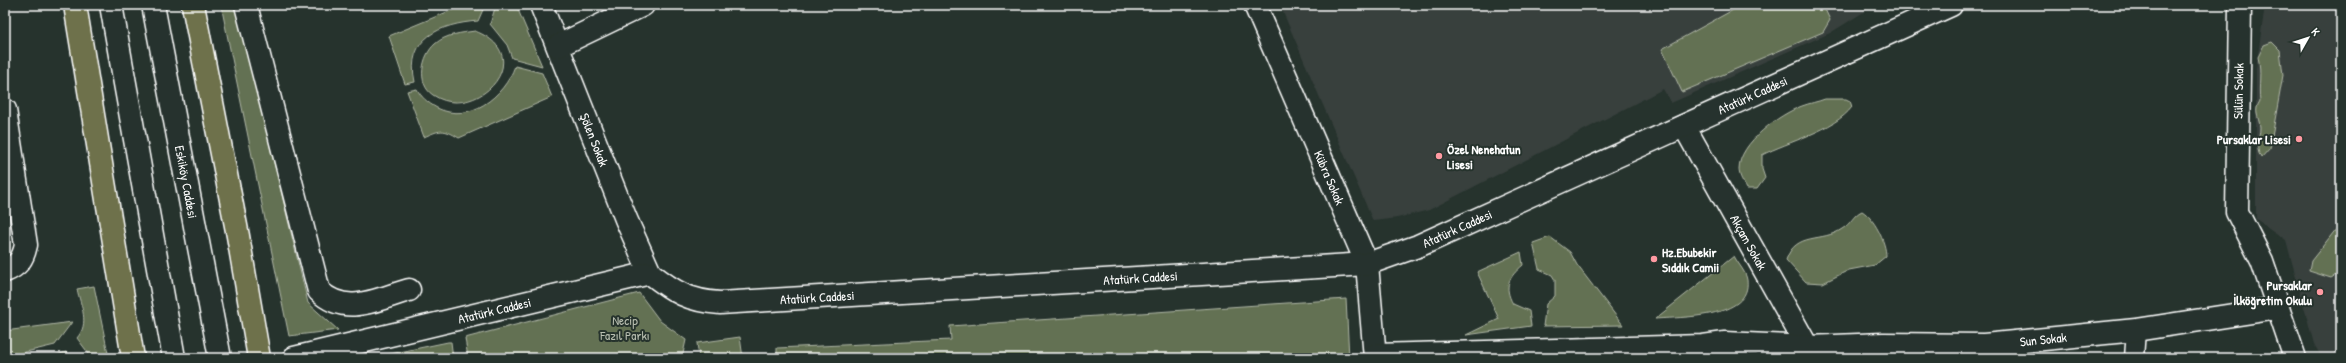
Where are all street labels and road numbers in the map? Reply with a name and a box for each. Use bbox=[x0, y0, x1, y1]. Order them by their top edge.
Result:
street label: Sülün Sokak bbox=[2229, 62, 2247, 119]
street label: Atatürk Caddesi bbox=[1715, 71, 1790, 118]
street label: Şölen Sokak bbox=[576, 110, 613, 170]
street label: Eskiköy Caddesi bbox=[171, 144, 202, 220]
street label: Kübra Sokak bbox=[1310, 148, 1350, 208]
street label: Atatürk Caddesi bbox=[1420, 205, 1495, 252]
street label: Akçam Sokak bbox=[1726, 211, 1772, 274]
street label: Atatürk Caddesi bbox=[1103, 266, 1178, 289]
street label: Atatürk Caddesi bbox=[779, 286, 855, 308]
street label: Atatürk Caddesi bbox=[456, 293, 533, 328]
street label: Sun Sokak bbox=[2019, 328, 2068, 350]

